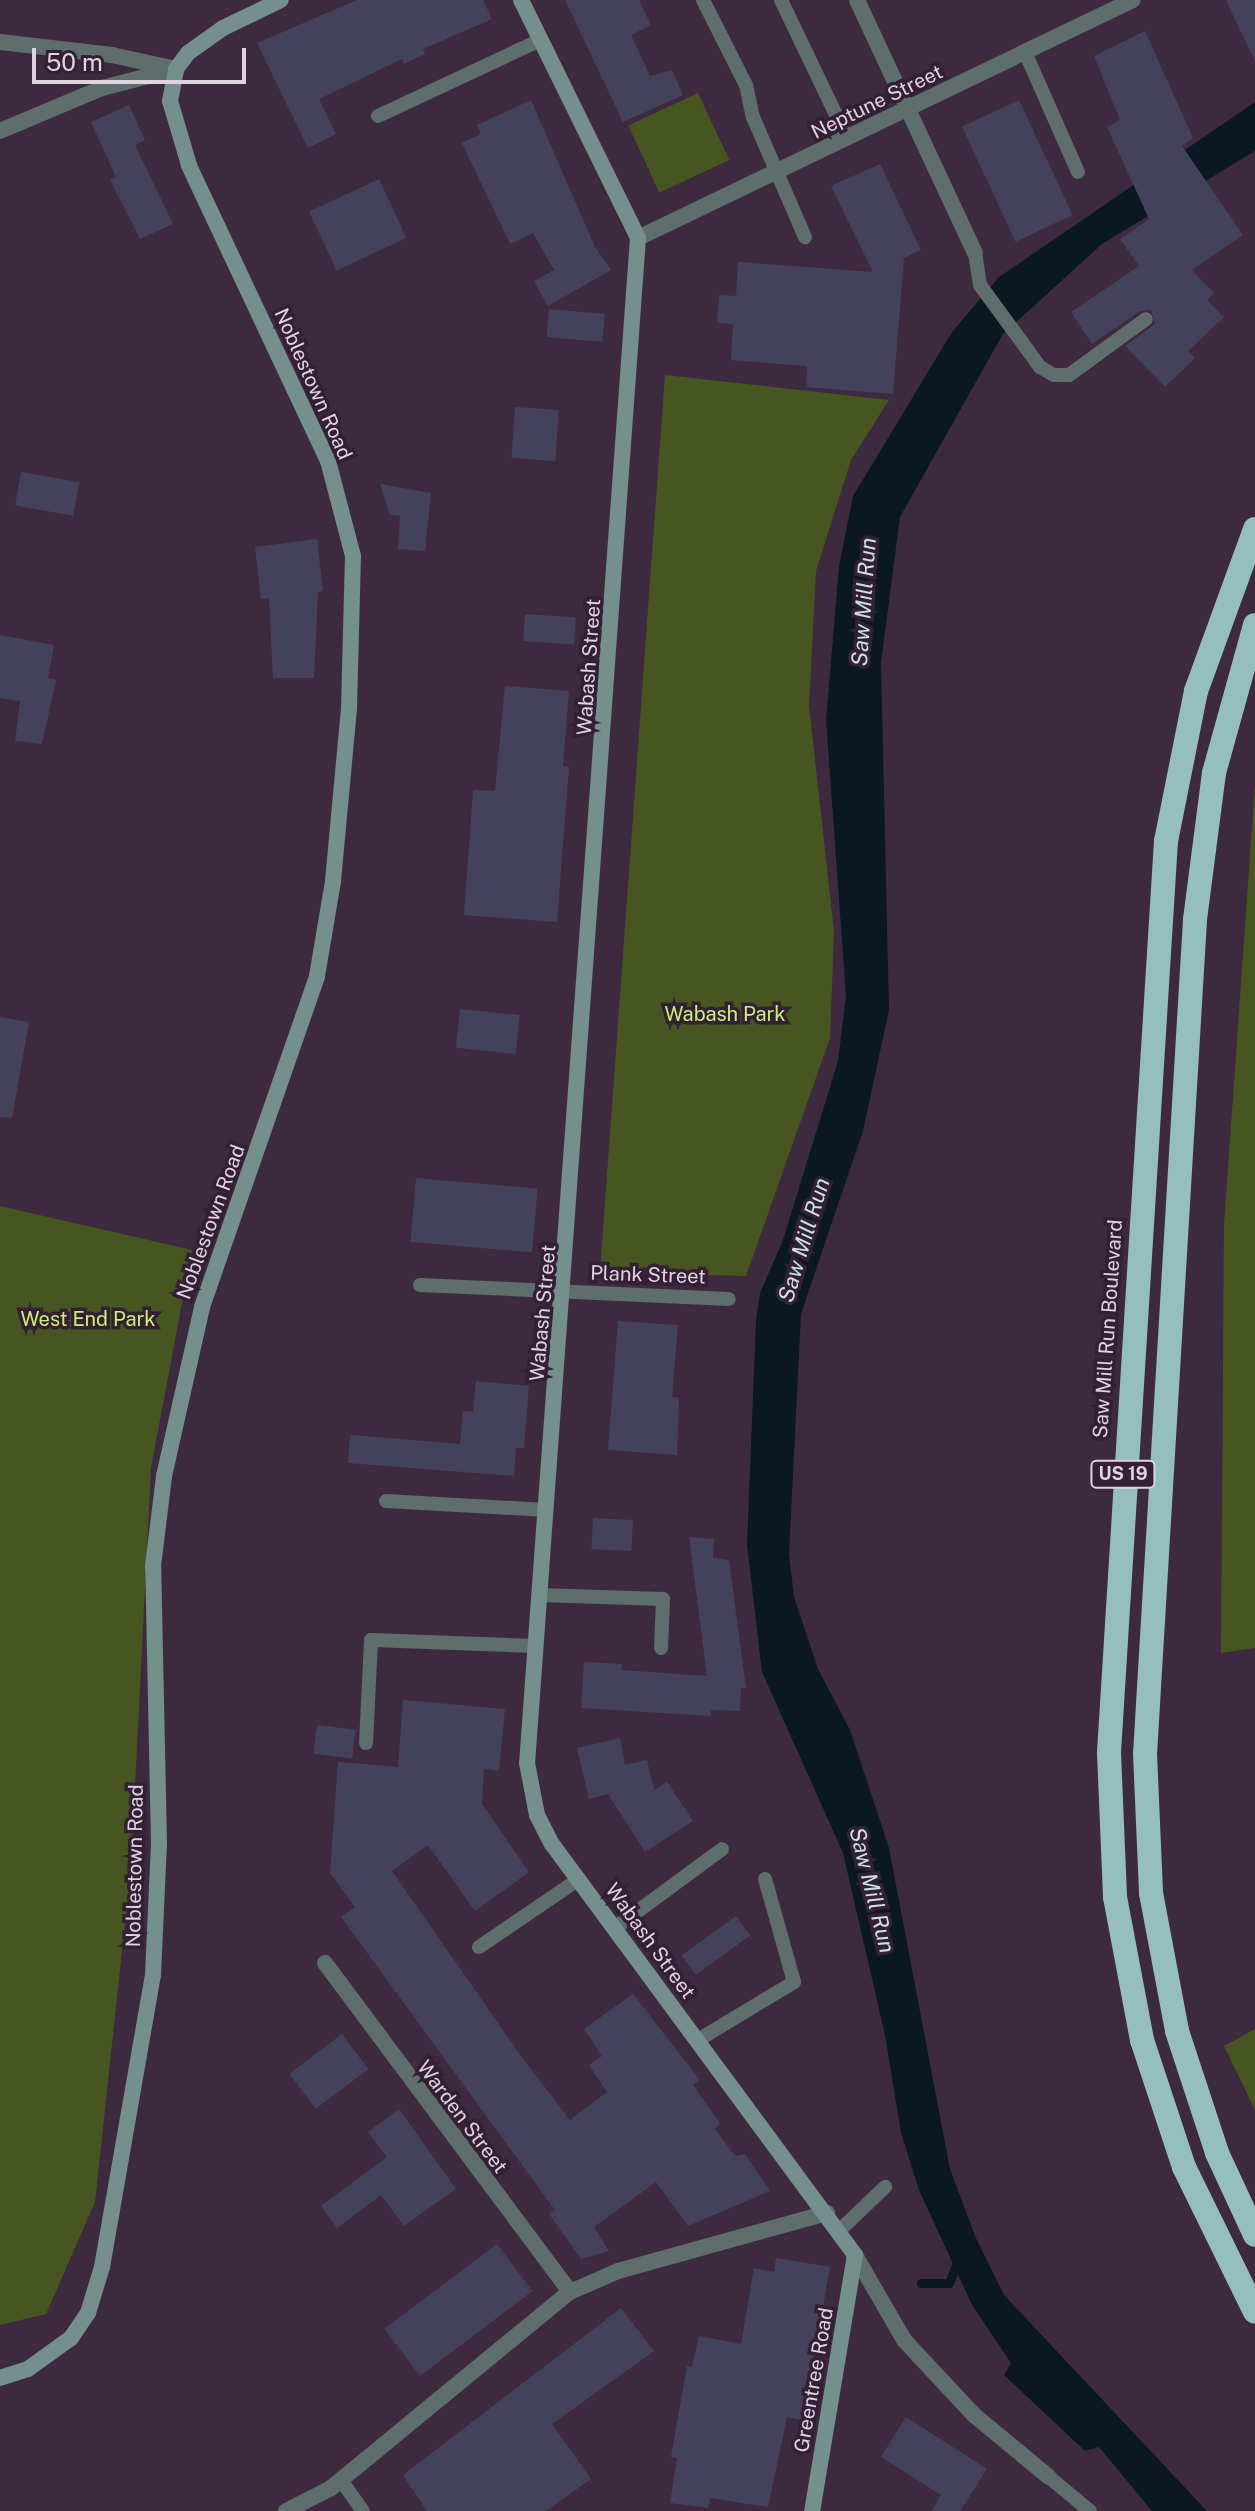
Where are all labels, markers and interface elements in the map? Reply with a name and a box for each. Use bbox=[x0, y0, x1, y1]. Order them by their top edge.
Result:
scale bar bbox=[36, 32, 250, 82]
text: 50 m bbox=[46, 48, 103, 76]
street label: Neptune Street bbox=[807, 60, 947, 144]
street label: Noblestown Road bbox=[269, 305, 357, 463]
water label: Saw Mill Run bbox=[846, 537, 882, 667]
street label: Wabash Street bbox=[572, 598, 606, 736]
park label: Wabash Park bbox=[664, 1002, 786, 1026]
street label: Noblestown Road bbox=[172, 1141, 250, 1303]
water label: Saw Mill Run bbox=[773, 1175, 835, 1305]
street label: Saw Mill Run Boulevard bbox=[1088, 1219, 1128, 1439]
street label: Wabash Street bbox=[525, 1244, 561, 1382]
street label: Plank Street bbox=[590, 1261, 706, 1289]
park label: West End Park bbox=[20, 1307, 156, 1331]
road number: US 19 bbox=[1089, 1460, 1157, 1488]
street label: Noblestown Road bbox=[122, 1784, 148, 1948]
water label: Saw Mill Run bbox=[844, 1824, 900, 1956]
street label: Wabash Street bbox=[600, 1879, 700, 2003]
street label: Warden Street bbox=[412, 2056, 512, 2178]
street label: Greentree Road bbox=[789, 2306, 839, 2454]

